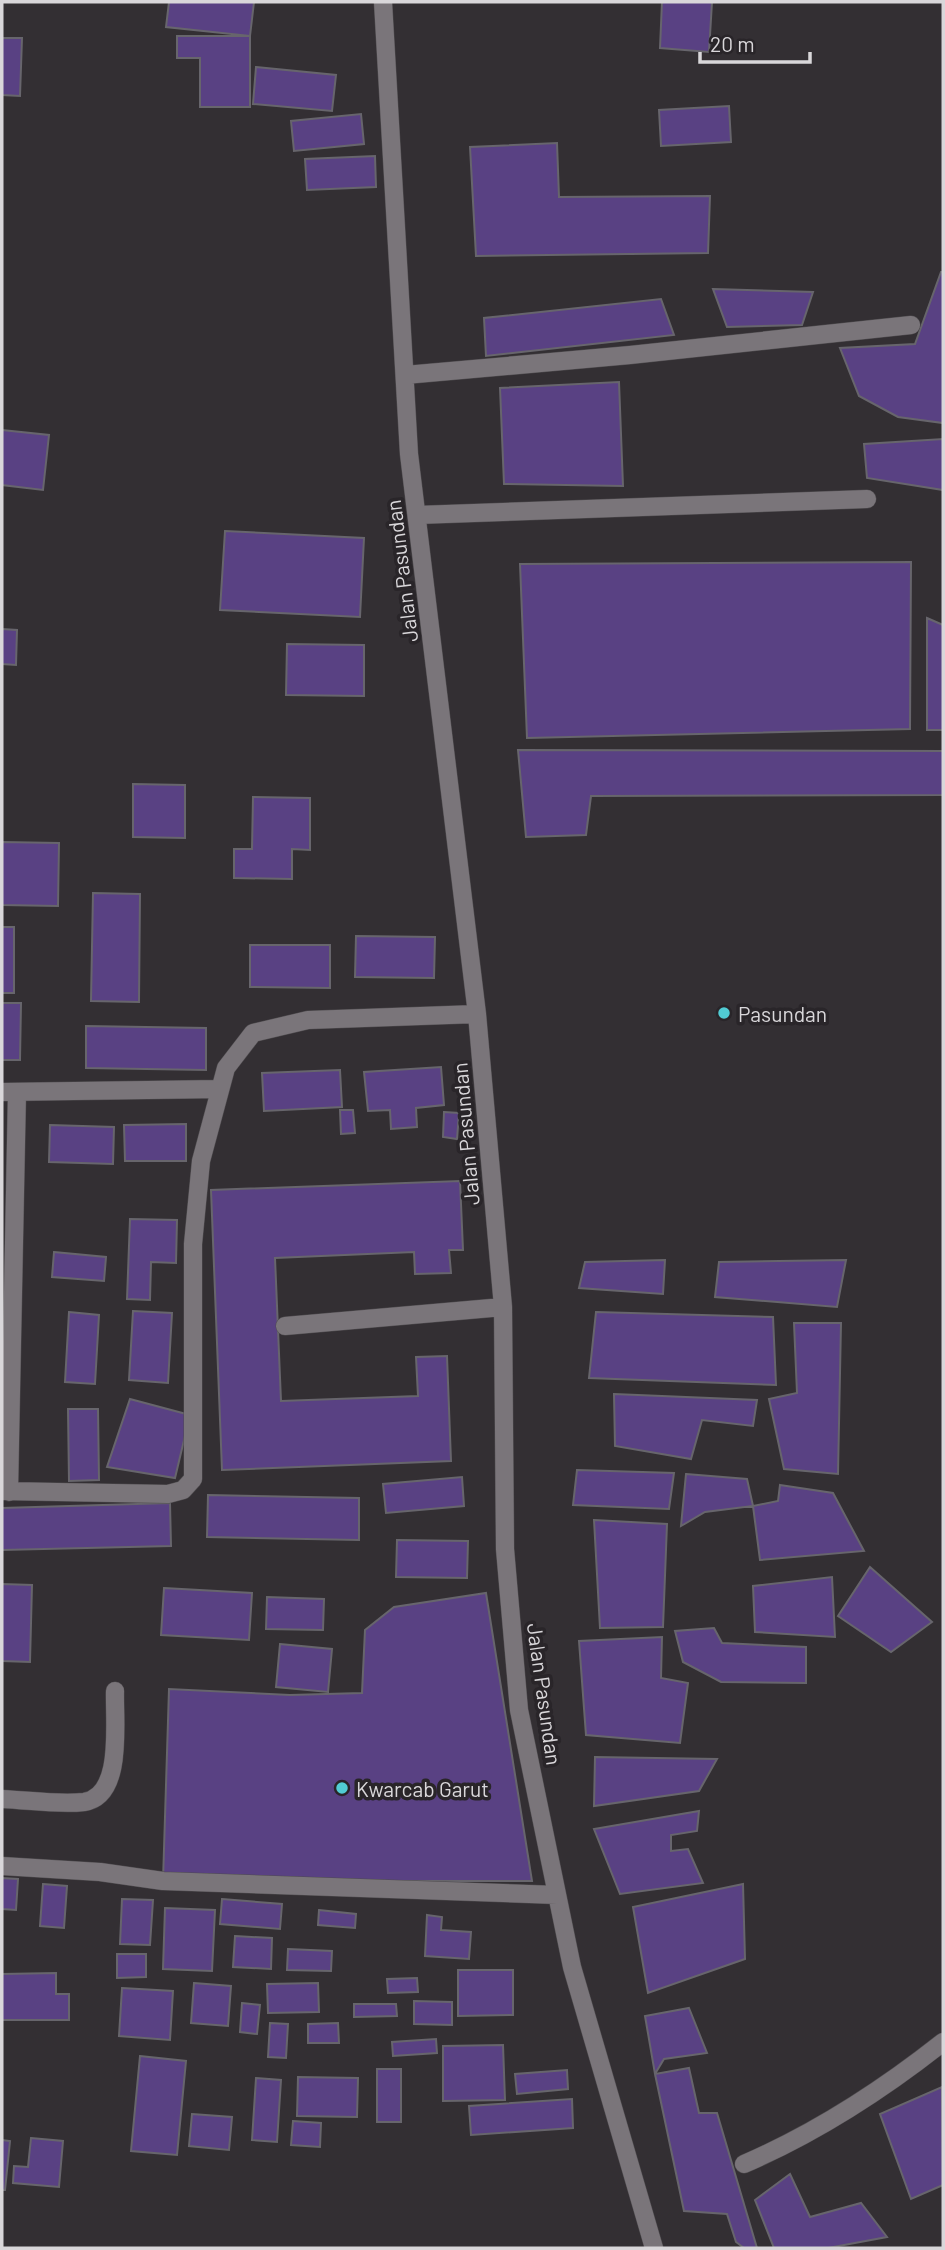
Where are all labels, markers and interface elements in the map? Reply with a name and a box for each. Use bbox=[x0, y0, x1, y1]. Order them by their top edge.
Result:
scale bar bbox=[700, 21, 810, 65]
text: 20 m bbox=[710, 31, 755, 56]
street label: Jalan Pasundan bbox=[380, 498, 422, 644]
place label: Pasundan bbox=[738, 1001, 827, 1026]
marker: Pasundan bbox=[716, 1005, 732, 1021]
street label: Jalan Pasundan bbox=[446, 1062, 484, 1206]
street label: Jalan Pasundan bbox=[523, 1621, 567, 1767]
place label: Kwarcab Garut bbox=[356, 1776, 489, 1801]
marker: Kwarcab Garut bbox=[334, 1780, 350, 1796]

